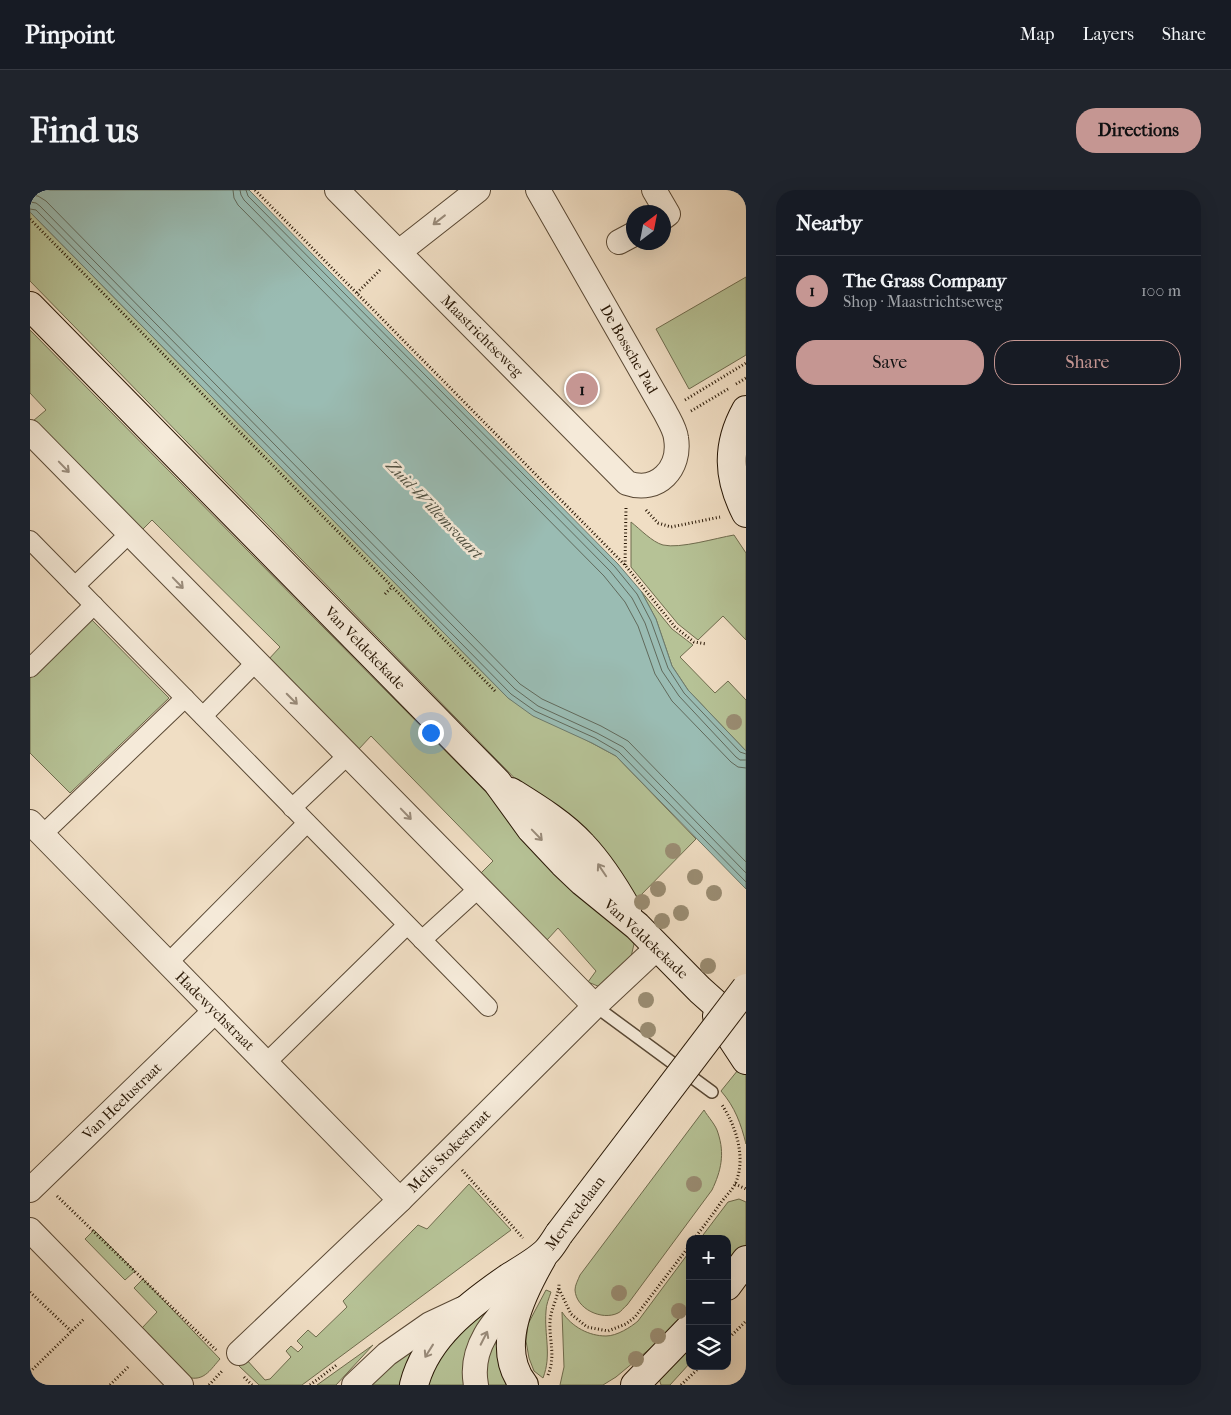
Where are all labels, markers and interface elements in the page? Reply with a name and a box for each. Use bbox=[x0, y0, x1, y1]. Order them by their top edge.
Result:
text: Pinpoint bbox=[25, 21, 115, 49]
text: Map bbox=[1020, 24, 1054, 45]
text: Layers bbox=[1082, 24, 1134, 45]
text: Share bbox=[1162, 24, 1206, 45]
button: Directions bbox=[1076, 108, 1201, 153]
text: Find us bbox=[30, 110, 139, 151]
north arrow bbox=[626, 205, 671, 250]
text: Nearby bbox=[796, 211, 862, 235]
one-way arrow bbox=[432, 215, 446, 225]
text: The Grass Company bbox=[843, 270, 1006, 292]
text: 1 bbox=[809, 281, 815, 300]
text: 100 m bbox=[1141, 281, 1181, 300]
street label: Maastrichtseweg bbox=[437, 291, 527, 381]
text: Shop · Maastrichtseweg bbox=[843, 292, 1003, 311]
street label: De Bossche Pad bbox=[596, 301, 662, 398]
button: Save bbox=[796, 340, 984, 385]
button: Share bbox=[994, 340, 1181, 385]
pin: 1 bbox=[566, 370, 598, 408]
water label: Zuid-Willemsvaart bbox=[382, 455, 487, 563]
one-way arrow bbox=[58, 461, 70, 473]
one-way arrow bbox=[172, 576, 184, 589]
street label: Van Veldekekade bbox=[320, 602, 410, 694]
one-way arrow bbox=[286, 692, 298, 705]
your location bbox=[418, 720, 444, 746]
one-way arrow bbox=[400, 808, 412, 821]
one-way arrow bbox=[531, 829, 543, 842]
one-way arrow bbox=[597, 863, 607, 877]
street label: Van Veldekekade bbox=[599, 895, 692, 983]
street label: Hadewychstraat bbox=[172, 968, 259, 1055]
street label: Van Heelustraat bbox=[78, 1058, 166, 1144]
street label: Melis Stokestraat bbox=[404, 1105, 495, 1196]
street label: Merwedelaan bbox=[541, 1172, 609, 1254]
map controls bbox=[686, 1235, 731, 1370]
button: + bbox=[686, 1235, 731, 1280]
button: − bbox=[686, 1280, 731, 1325]
button: layers bbox=[686, 1325, 731, 1370]
one-way arrow bbox=[480, 1331, 489, 1346]
one-way arrow bbox=[423, 1343, 433, 1357]

